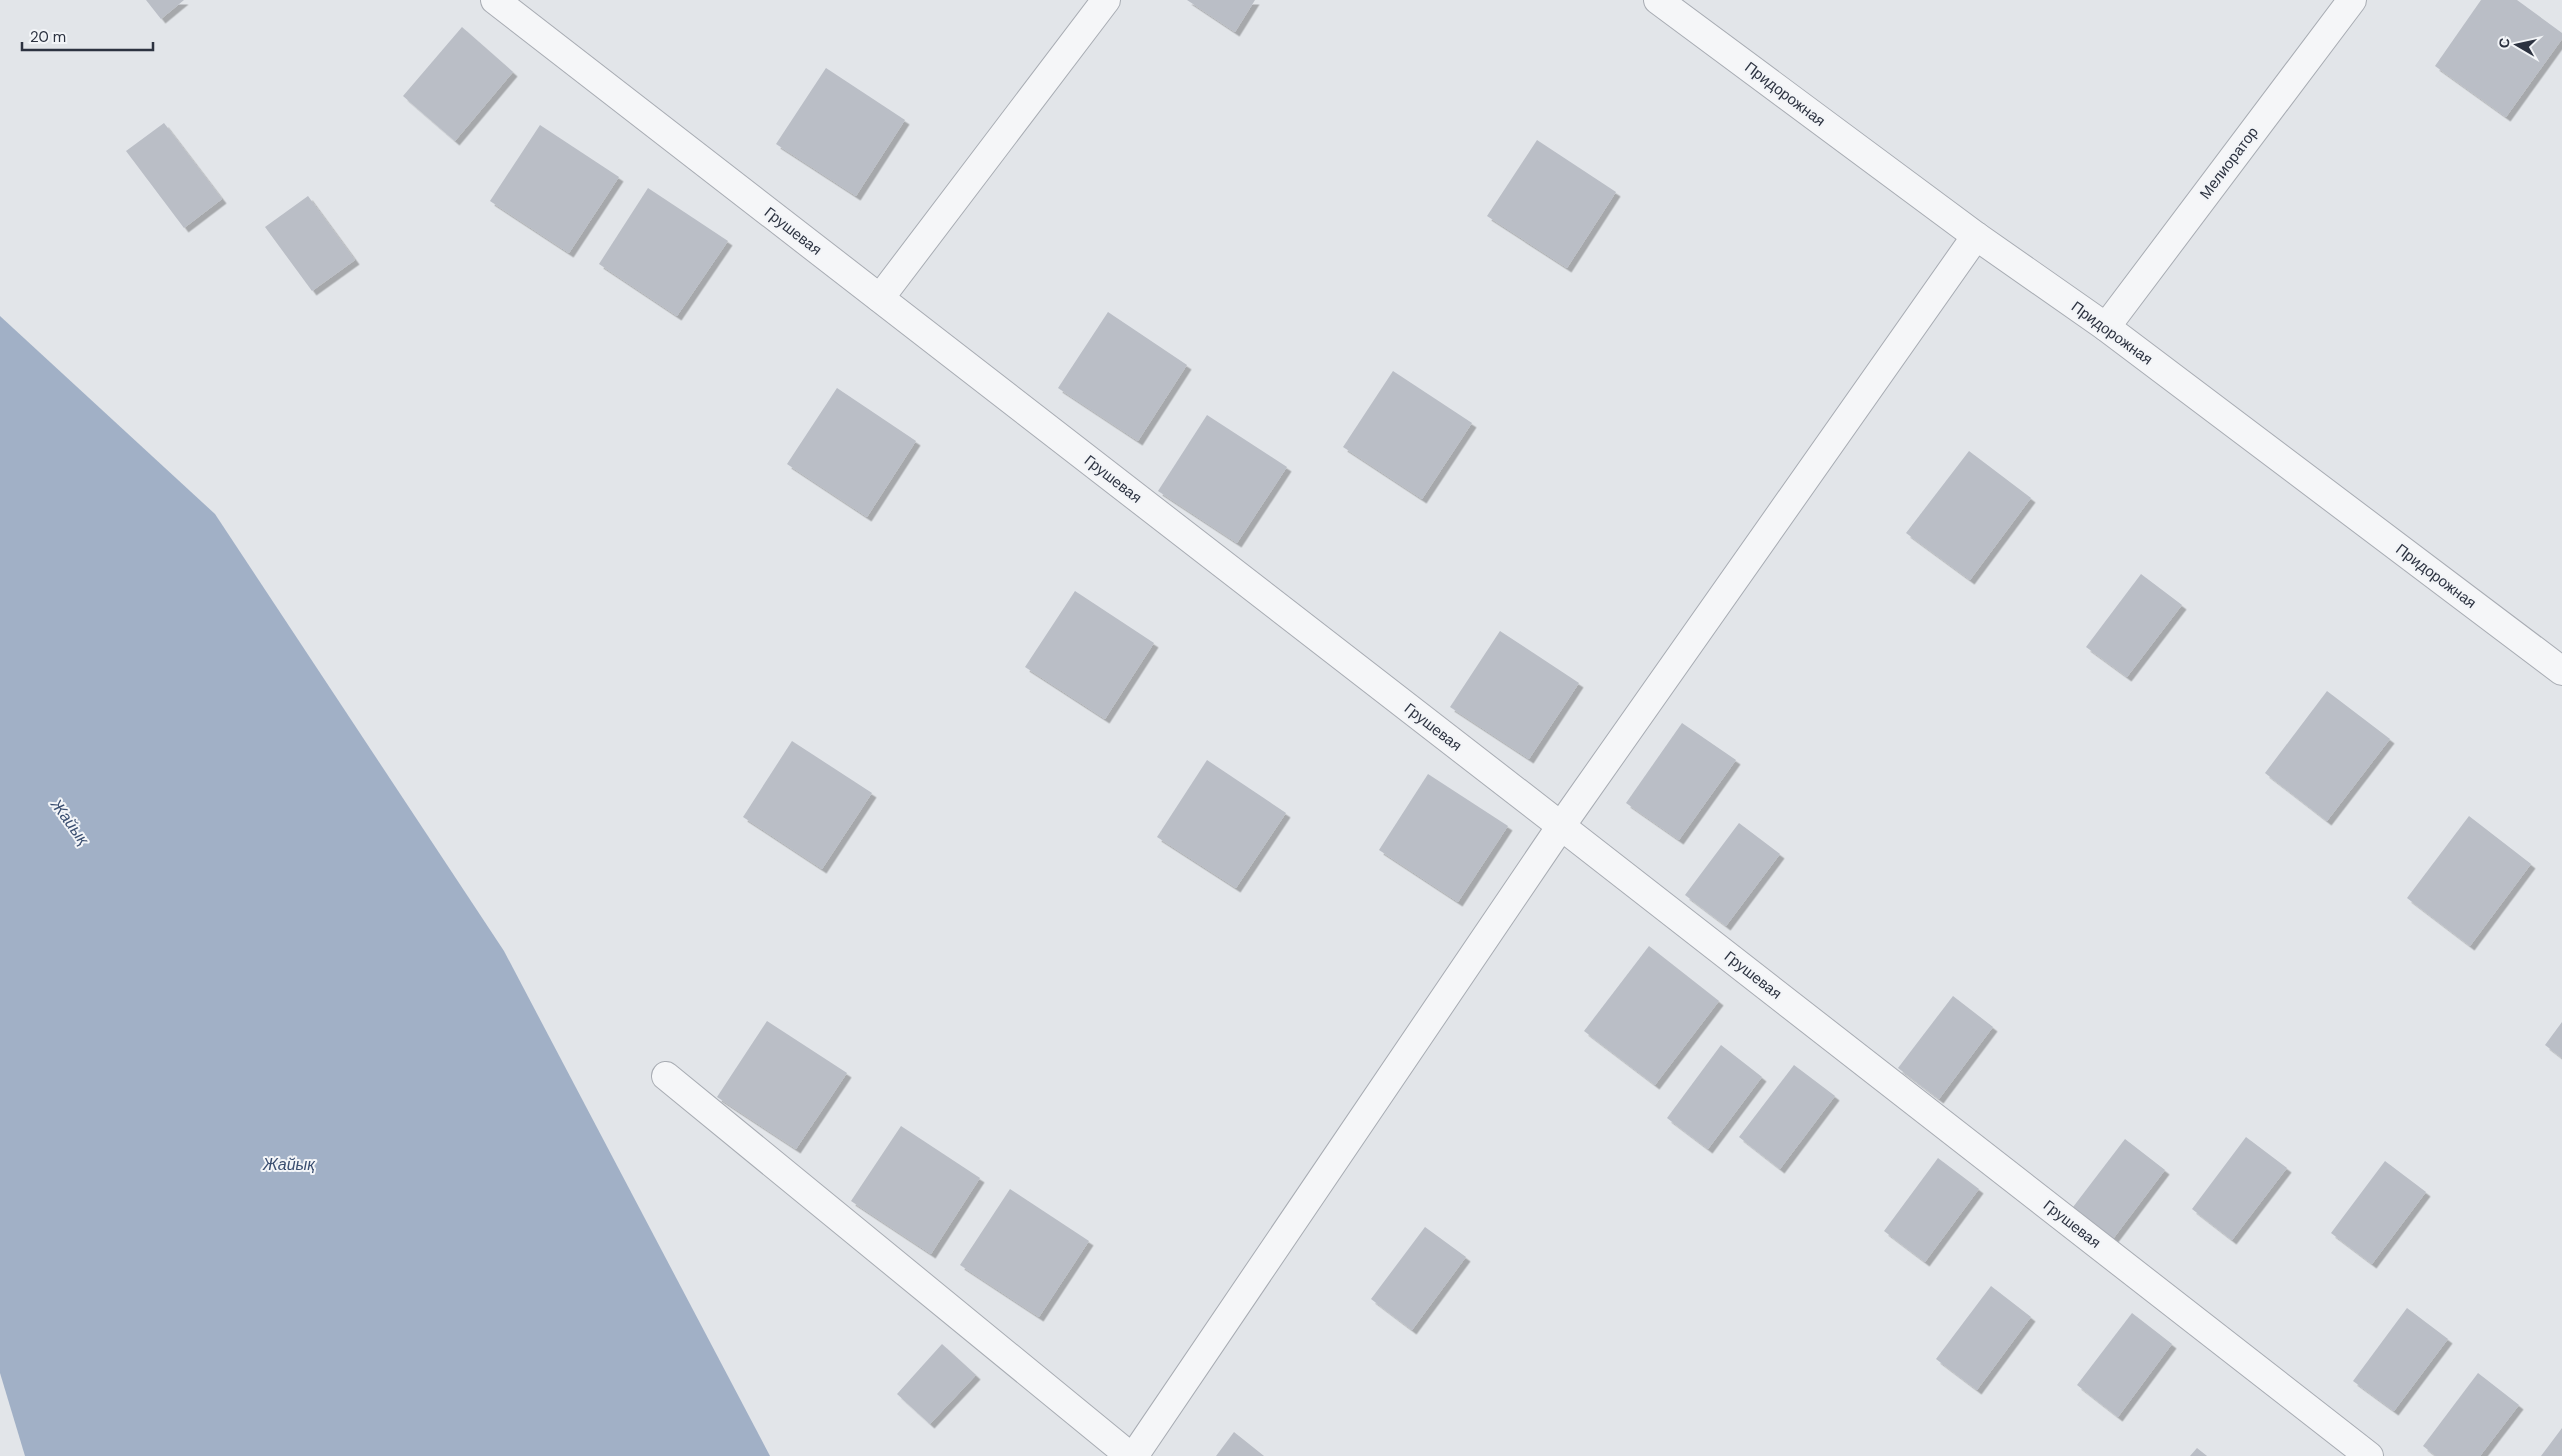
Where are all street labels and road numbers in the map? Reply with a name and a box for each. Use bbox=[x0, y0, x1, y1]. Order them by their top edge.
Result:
street label: Придорожная bbox=[1741, 57, 1829, 131]
street label: Мелиоратор bbox=[2195, 123, 2263, 203]
street label: Грушевая bbox=[760, 202, 826, 260]
street label: Придорожная bbox=[2067, 297, 2157, 369]
street label: Грушевая bbox=[1080, 450, 1146, 508]
street label: Придорожная bbox=[2392, 539, 2480, 613]
street label: Грушевая bbox=[1400, 698, 1466, 756]
street label: Грушевая bbox=[1720, 946, 1786, 1004]
street label: Грушевая bbox=[2039, 1195, 2105, 1253]

